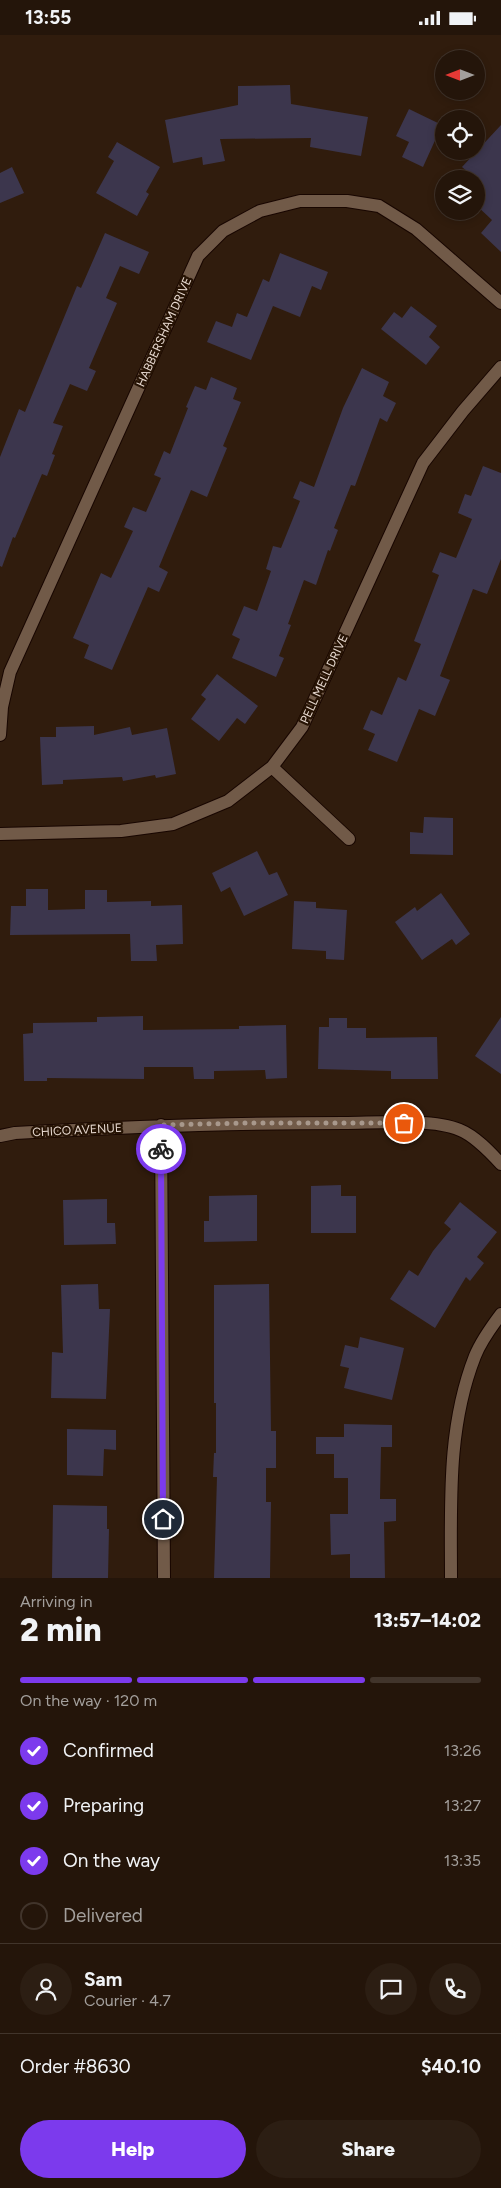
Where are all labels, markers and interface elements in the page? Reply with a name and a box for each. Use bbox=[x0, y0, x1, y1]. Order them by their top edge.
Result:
text: 13:55 bbox=[25, 6, 71, 29]
north arrow bbox=[435, 50, 485, 100]
map controls bbox=[435, 50, 485, 220]
button: locate bbox=[435, 110, 485, 160]
button: layers bbox=[435, 170, 485, 220]
street label: HABBERSHAM DRIVE bbox=[134, 275, 194, 389]
street label: PELL MELL DRIVE bbox=[297, 632, 351, 726]
pin bbox=[383, 1102, 425, 1144]
icon: bag bbox=[390, 1109, 418, 1137]
street label: CHICO AVENUE bbox=[32, 1121, 122, 1139]
courier bbox=[136, 1124, 186, 1174]
icon: bike bbox=[147, 1135, 175, 1163]
pin bbox=[142, 1498, 184, 1540]
icon: home bbox=[149, 1505, 177, 1533]
text: Arriving in bbox=[20, 1592, 92, 1611]
text: 13:57–14:02 bbox=[374, 1609, 481, 1632]
text: 2 min bbox=[20, 1611, 102, 1649]
text: On the way · 120 m bbox=[20, 1691, 157, 1710]
icon: check bbox=[20, 1737, 48, 1765]
text: Confirmed bbox=[63, 1739, 154, 1762]
text: 13:26 bbox=[444, 1741, 481, 1760]
icon: check bbox=[20, 1792, 48, 1820]
text: Preparing bbox=[63, 1794, 144, 1817]
text: 13:27 bbox=[444, 1796, 481, 1815]
icon: check bbox=[20, 1847, 48, 1875]
text: On the way bbox=[63, 1849, 160, 1872]
text: 13:35 bbox=[444, 1851, 481, 1870]
text: Delivered bbox=[63, 1904, 143, 1927]
button: person bbox=[20, 1963, 72, 2015]
button: chat bbox=[365, 1963, 417, 2015]
button: phone bbox=[429, 1963, 481, 2015]
text: Sam bbox=[84, 1968, 122, 1991]
text: Courier · 4.7 bbox=[84, 1991, 171, 2010]
text: Order #8630 bbox=[20, 2055, 131, 2078]
text: $40.10 bbox=[421, 2055, 481, 2078]
button: Help bbox=[20, 2120, 246, 2178]
button: Share bbox=[256, 2120, 481, 2178]

